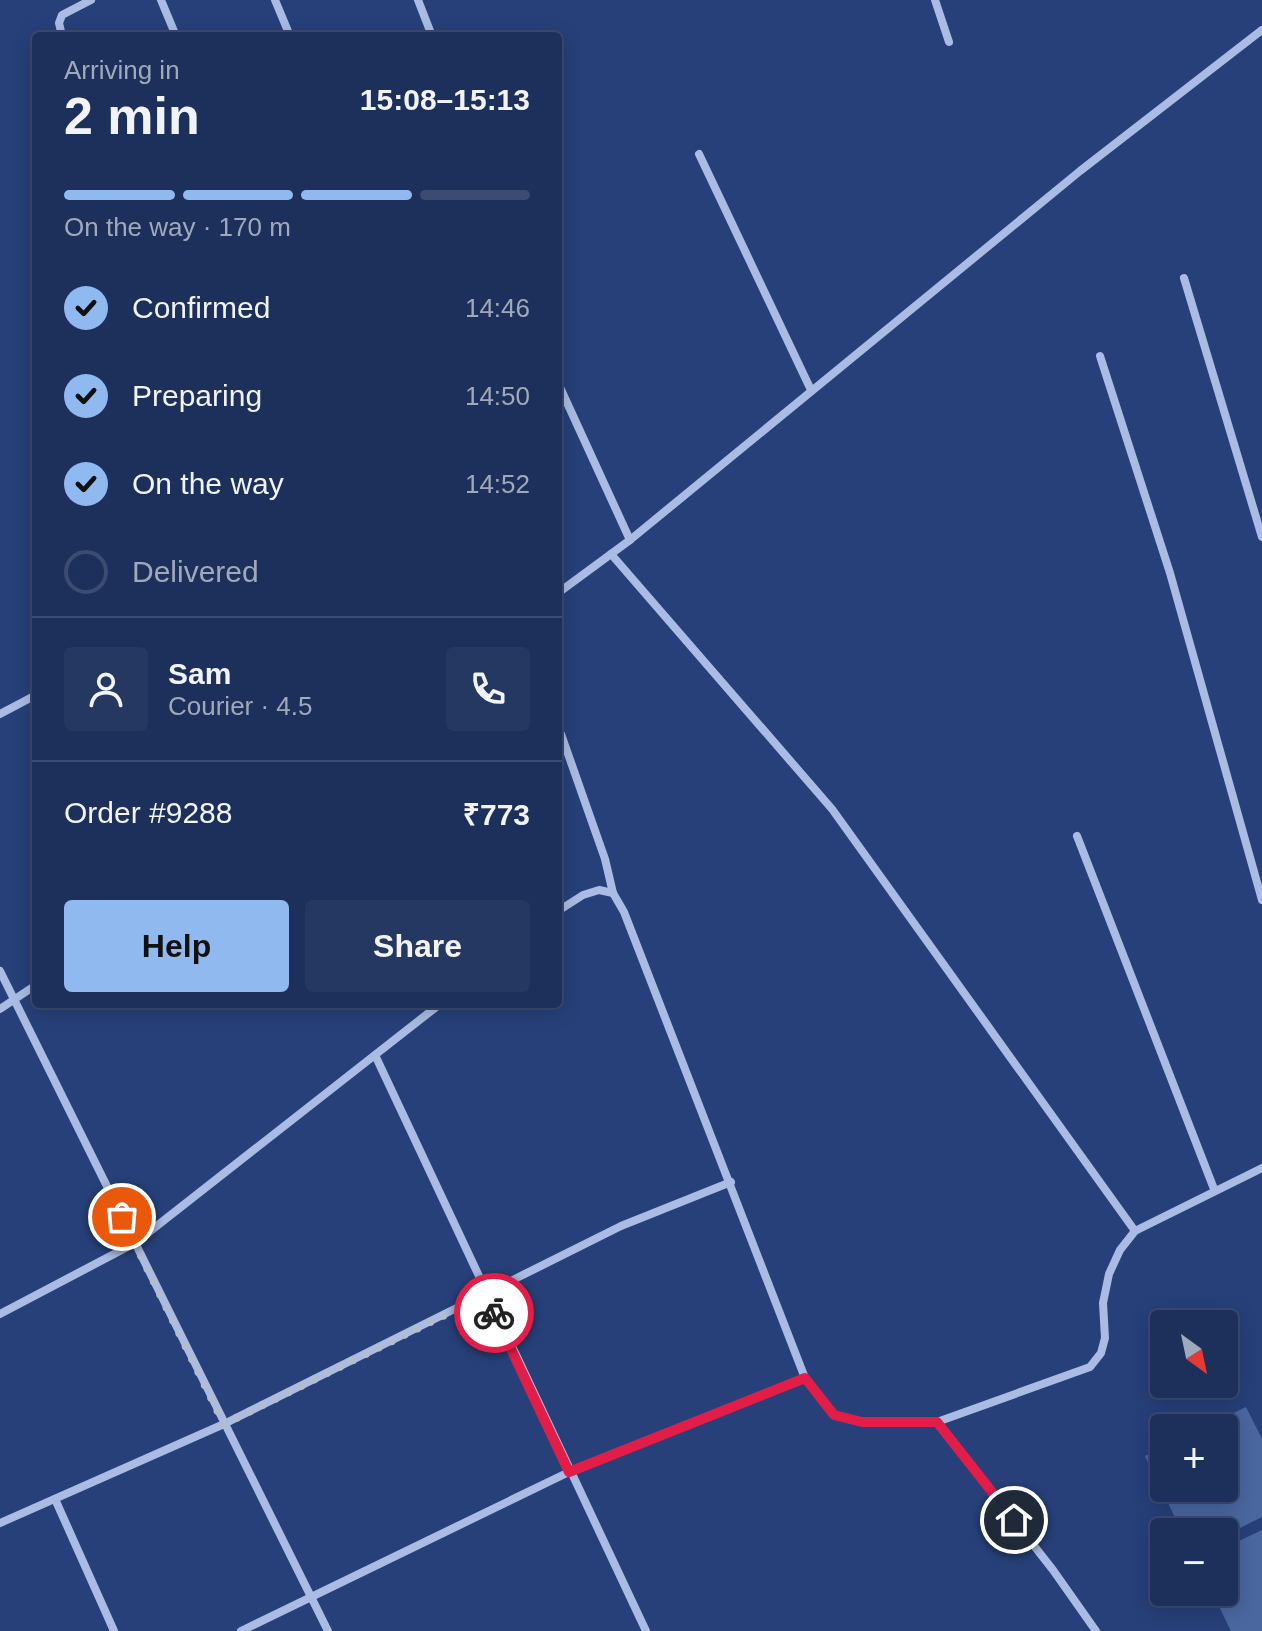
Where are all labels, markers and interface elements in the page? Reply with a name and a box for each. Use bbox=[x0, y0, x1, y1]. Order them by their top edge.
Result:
text: Arriving in bbox=[64, 55, 180, 85]
text: 15:08–15:13 bbox=[360, 83, 530, 116]
text: 2 min bbox=[64, 87, 200, 145]
text: On the way · 170 m bbox=[64, 212, 291, 242]
icon: check bbox=[64, 286, 108, 330]
text: Confirmed bbox=[132, 291, 270, 324]
text: 14:46 bbox=[465, 293, 530, 323]
icon: check bbox=[64, 374, 108, 418]
text: Preparing bbox=[132, 379, 262, 412]
text: 14:50 bbox=[465, 381, 530, 411]
icon: check bbox=[64, 462, 108, 506]
text: On the way bbox=[132, 467, 284, 500]
text: 14:52 bbox=[465, 469, 530, 499]
text: Delivered bbox=[132, 555, 259, 588]
button: person bbox=[64, 647, 148, 731]
button: phone bbox=[446, 647, 530, 731]
text: Sam bbox=[168, 657, 231, 690]
text: Courier · 4.5 bbox=[168, 691, 313, 721]
text: Order #9288 bbox=[64, 796, 232, 829]
text: ₹773 bbox=[463, 798, 530, 831]
button: Help bbox=[64, 900, 289, 992]
button: Share bbox=[305, 900, 530, 992]
pin bbox=[88, 1183, 156, 1251]
icon: bag bbox=[100, 1195, 144, 1239]
courier bbox=[454, 1273, 534, 1353]
icon: bike bbox=[472, 1291, 516, 1335]
north arrow bbox=[1150, 1310, 1238, 1398]
map controls bbox=[1150, 1310, 1238, 1606]
button: + bbox=[1150, 1414, 1238, 1502]
pin bbox=[980, 1486, 1048, 1554]
icon: home bbox=[992, 1498, 1036, 1542]
button: − bbox=[1150, 1518, 1238, 1606]

